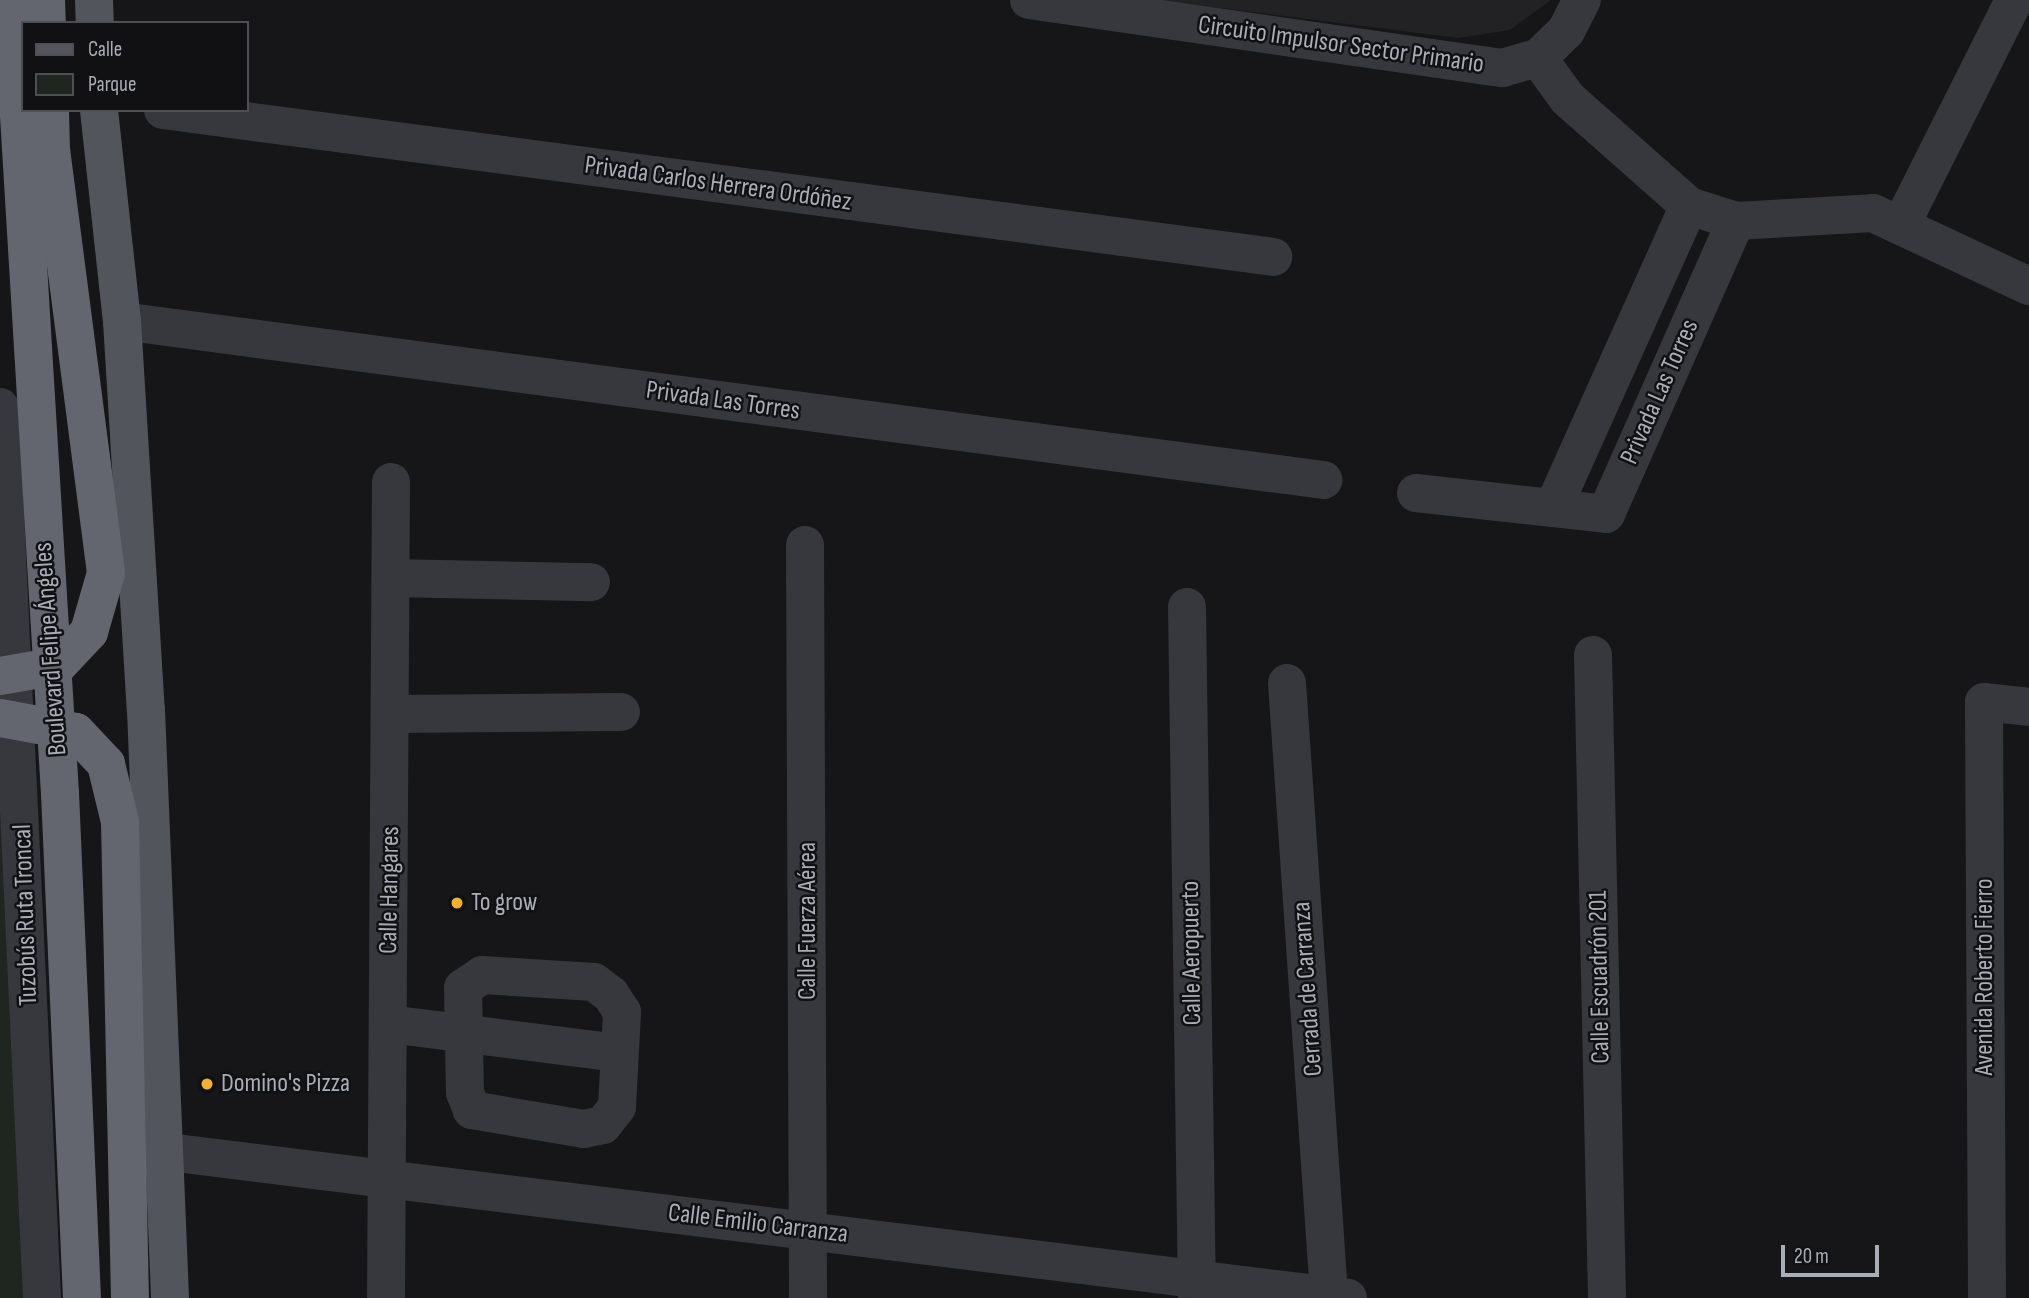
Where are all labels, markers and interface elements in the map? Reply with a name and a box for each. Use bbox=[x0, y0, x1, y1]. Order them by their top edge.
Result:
street label: Circuito Impulsor Sector Primario bbox=[1196, 9, 1486, 81]
legend bbox=[21, 21, 248, 112]
text: Calle bbox=[88, 37, 122, 62]
text: Parque bbox=[88, 72, 136, 97]
street label: Privada Carlos Herrera Ordóñez bbox=[583, 150, 853, 218]
street label: Privada Las Torres bbox=[1614, 315, 1706, 469]
street label: Privada Las Torres bbox=[644, 375, 802, 427]
street label: Boulevard Felipe Ángeles bbox=[28, 541, 74, 757]
street label: Tuzobús Ruta Troncal bbox=[7, 824, 45, 1006]
street label: Calle Hangares bbox=[373, 826, 407, 954]
street label: Calle Fuerza Aérea bbox=[792, 842, 824, 1000]
street label: Avenida Roberto Fierro bbox=[1969, 878, 2001, 1076]
street label: Calle Aeropuerto bbox=[1175, 880, 1209, 1026]
place label: To grow bbox=[471, 887, 537, 919]
street label: Calle Escuadrón 201 bbox=[1583, 890, 1617, 1064]
marker: To grow bbox=[449, 895, 465, 911]
street label: Cerrada de Carranza bbox=[1286, 901, 1330, 1077]
place label: Domino's Pizza bbox=[221, 1068, 350, 1100]
marker: Domino's Pizza bbox=[199, 1076, 215, 1092]
street label: Calle Emilio Carranza bbox=[666, 1197, 850, 1251]
scale bar bbox=[1784, 1232, 1882, 1276]
text: 20 m bbox=[1794, 1244, 1829, 1269]

